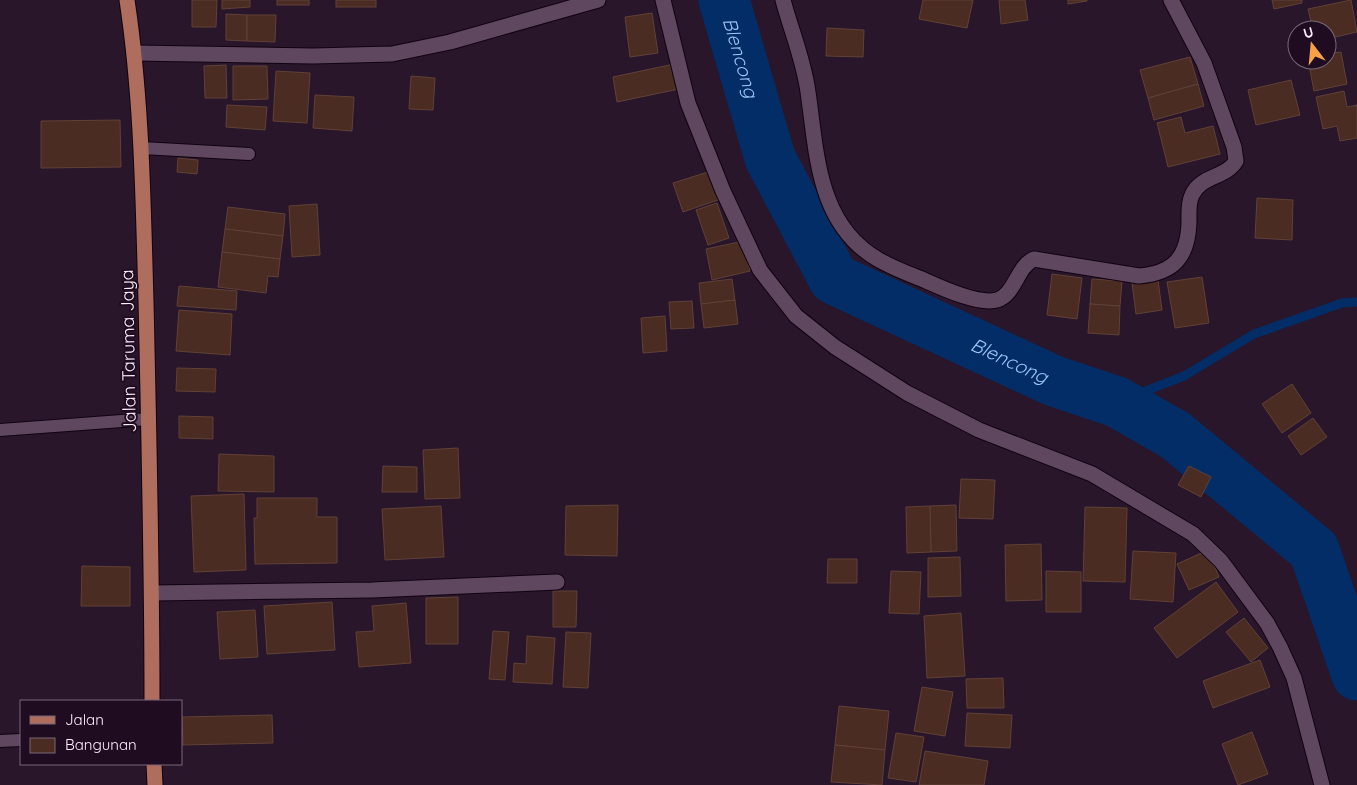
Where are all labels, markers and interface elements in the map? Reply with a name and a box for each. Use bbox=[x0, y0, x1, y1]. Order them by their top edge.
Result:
water label: Blencong bbox=[718, 15, 764, 102]
north arrow bbox=[1287, 20, 1337, 70]
text: U bbox=[1301, 22, 1316, 43]
street label: Jalan Taruma Jaya bbox=[115, 269, 141, 433]
water label: Blencong bbox=[967, 332, 1053, 389]
legend bbox=[20, 700, 182, 765]
text: Jalan bbox=[65, 710, 104, 729]
text: Bangunan bbox=[65, 735, 137, 754]

